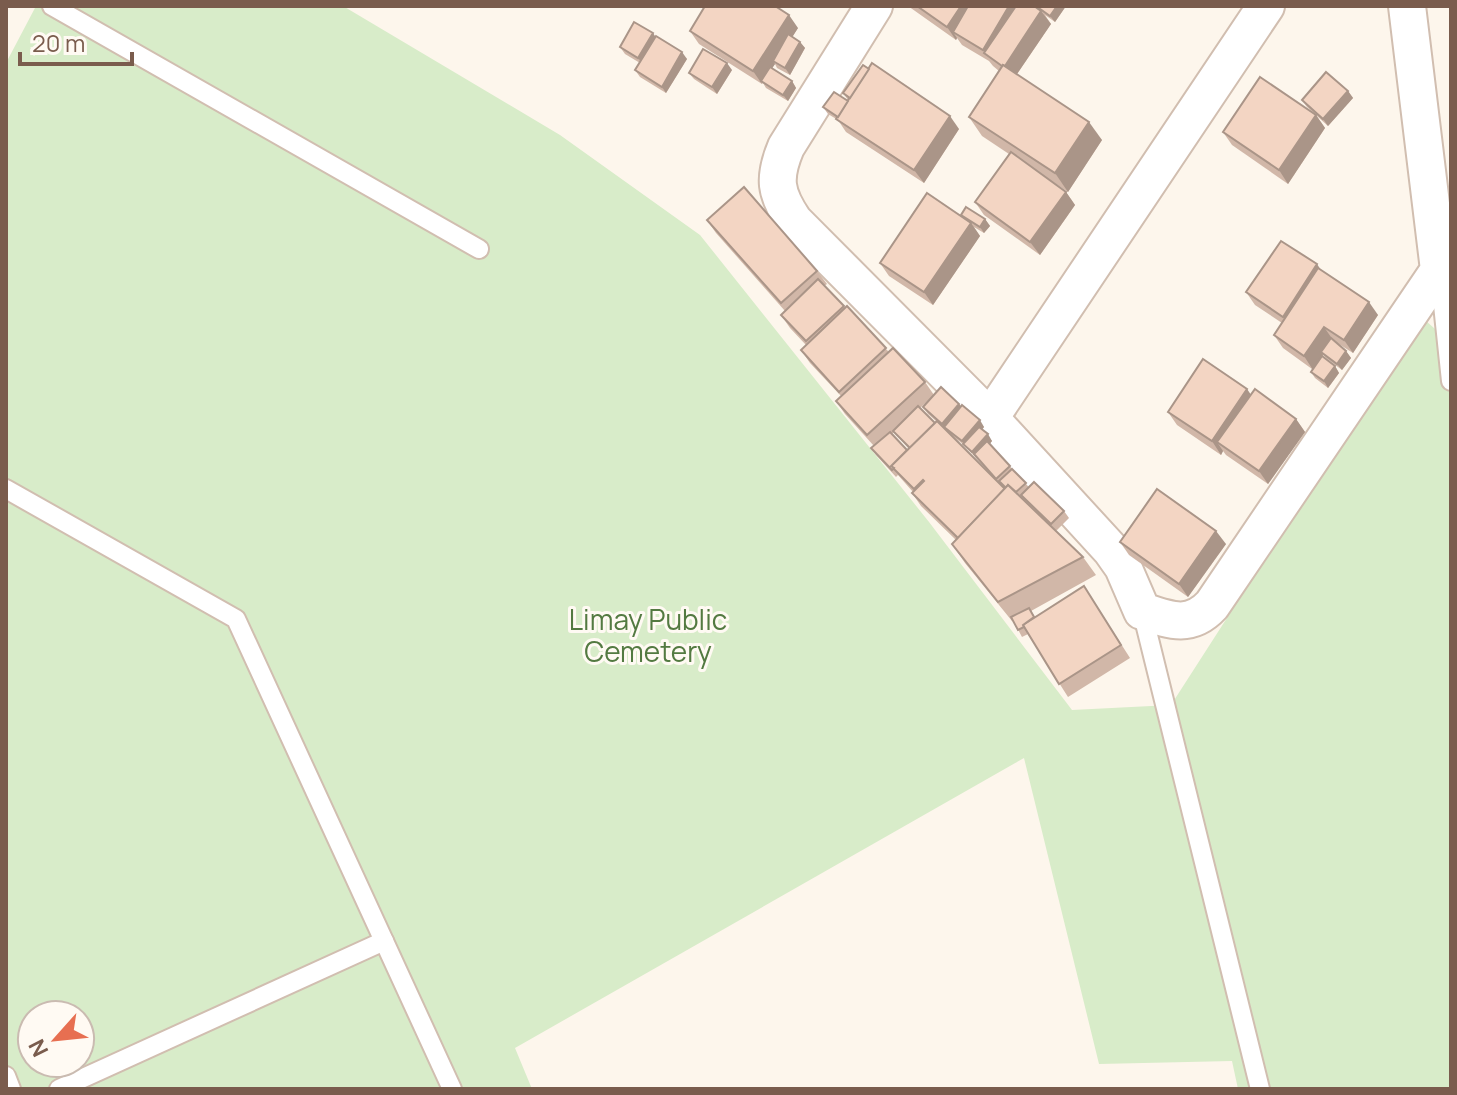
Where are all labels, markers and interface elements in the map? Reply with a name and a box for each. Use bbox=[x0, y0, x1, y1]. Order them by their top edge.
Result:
scale bar bbox=[20, 16, 132, 66]
text: 20 m bbox=[32, 26, 85, 59]
park label: Limay Public Cemetery bbox=[569, 600, 727, 670]
north arrow bbox=[16, 999, 96, 1079]
text: N bbox=[21, 1034, 55, 1062]

